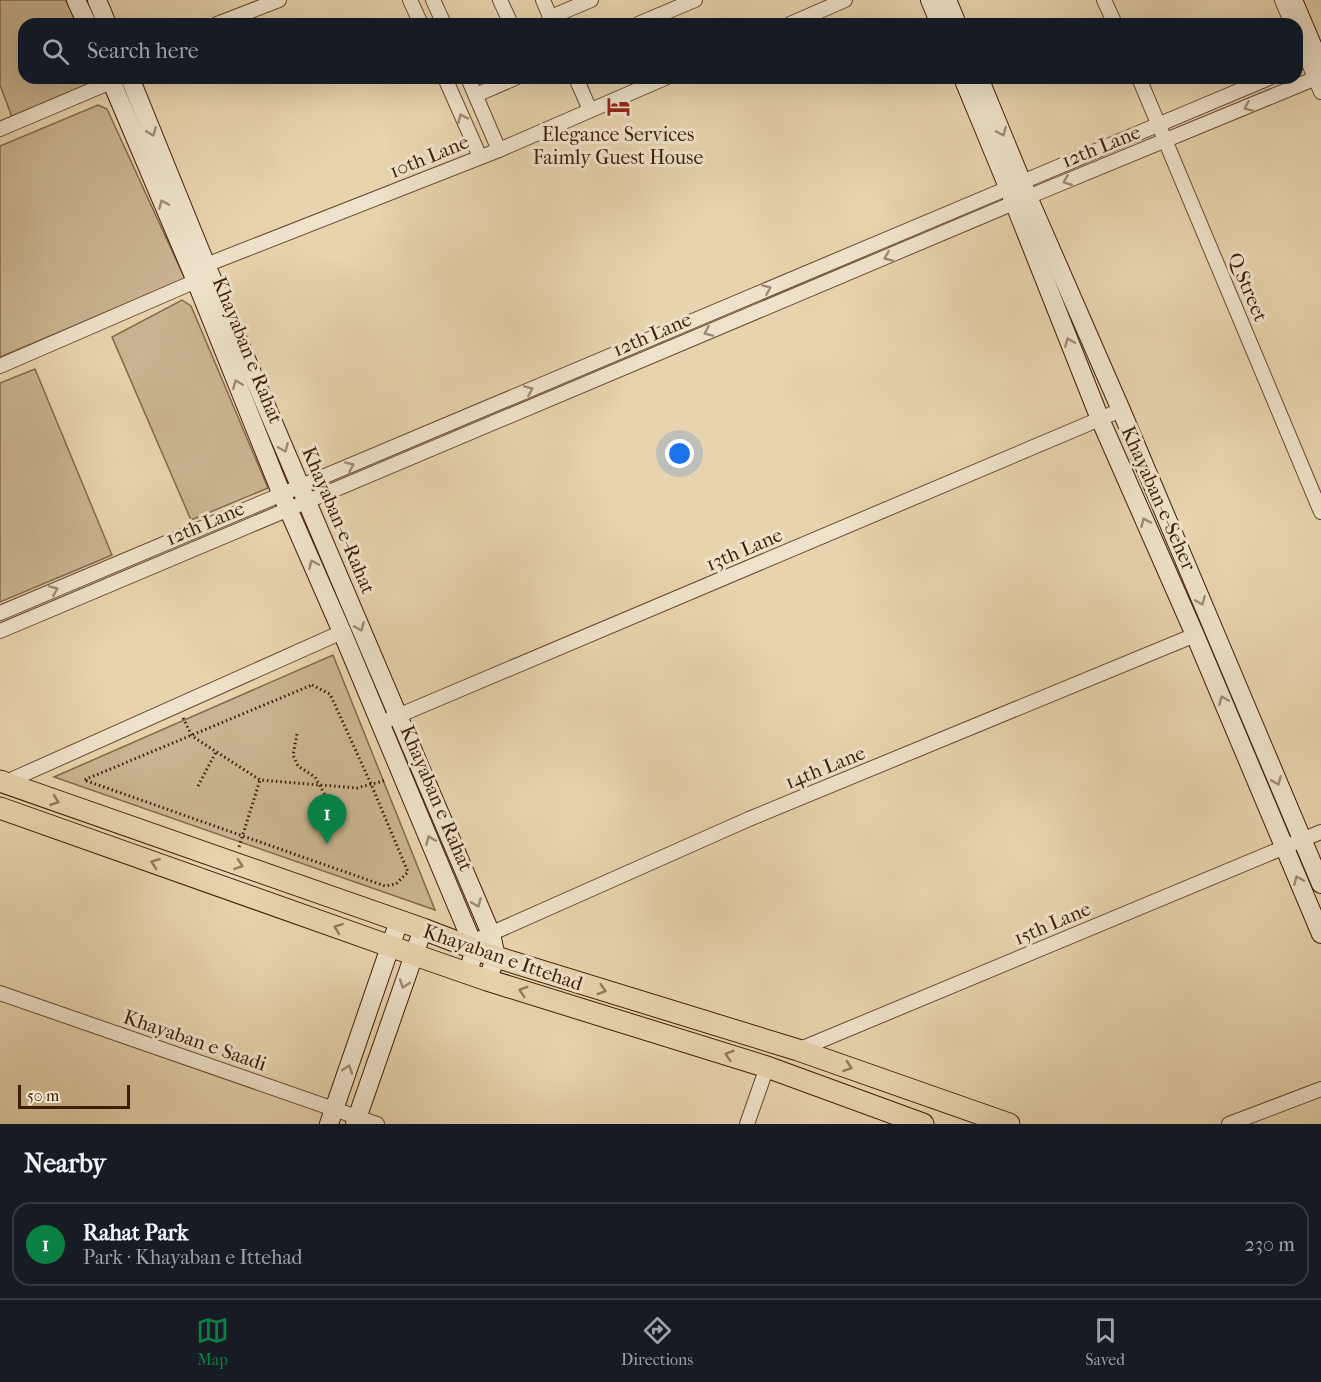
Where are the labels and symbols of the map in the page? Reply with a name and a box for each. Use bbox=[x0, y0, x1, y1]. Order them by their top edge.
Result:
hotel icon: Elegance Services Faimly Guest House bbox=[605, 93, 631, 119]
one-way arrow bbox=[1243, 99, 1254, 111]
one-way arrow bbox=[458, 113, 470, 124]
street label: 12th Lane bbox=[1058, 120, 1144, 173]
place label: Elegance Services Faimly Guest House bbox=[533, 123, 703, 169]
one-way arrow bbox=[145, 126, 157, 137]
one-way arrow bbox=[995, 126, 1007, 137]
street label: 10th Lane bbox=[386, 130, 472, 183]
one-way arrow bbox=[1063, 174, 1074, 186]
one-way arrow bbox=[158, 199, 170, 210]
one-way arrow bbox=[883, 249, 894, 261]
street label: Q Street bbox=[1223, 249, 1272, 325]
street label: Khayaban e Rahat bbox=[208, 274, 287, 427]
one-way arrow bbox=[760, 284, 771, 296]
street label: 12th Lane bbox=[610, 308, 695, 361]
one-way arrow bbox=[703, 325, 714, 337]
one-way arrow bbox=[1064, 337, 1077, 348]
one-way arrow bbox=[232, 379, 244, 390]
one-way arrow bbox=[523, 385, 534, 397]
street label: Khayaban-e-Seher bbox=[1116, 422, 1201, 574]
your location bbox=[665, 439, 694, 468]
one-way arrow bbox=[277, 441, 289, 452]
street label: Khayaban-e-Rahat bbox=[297, 443, 380, 597]
one-way arrow bbox=[343, 461, 354, 473]
street label: 12th Lane bbox=[163, 497, 248, 550]
one-way arrow bbox=[1140, 517, 1152, 528]
street label: 13th Lane bbox=[703, 523, 786, 576]
one-way arrow bbox=[308, 559, 320, 570]
one-way arrow bbox=[48, 585, 59, 597]
one-way arrow bbox=[1194, 595, 1206, 606]
one-way arrow bbox=[353, 621, 365, 632]
one-way arrow bbox=[1218, 696, 1230, 707]
street label: Khayaban e Rahat bbox=[396, 722, 478, 874]
street label: 14th Lane bbox=[782, 741, 869, 794]
one-way arrow bbox=[1270, 775, 1282, 786]
one-way arrow bbox=[49, 793, 60, 806]
pin: 1 bbox=[308, 794, 346, 844]
one-way arrow bbox=[425, 835, 437, 846]
one-way arrow bbox=[150, 857, 161, 870]
one-way arrow bbox=[233, 857, 244, 870]
one-way arrow bbox=[1293, 875, 1305, 886]
one-way arrow bbox=[470, 897, 482, 908]
street label: 15th Lane bbox=[1010, 897, 1094, 950]
street label: Khayaban e Ittehad bbox=[420, 919, 587, 996]
one-way arrow bbox=[334, 923, 344, 936]
one-way arrow bbox=[399, 979, 412, 989]
one-way arrow bbox=[596, 983, 607, 995]
one-way arrow bbox=[518, 986, 529, 998]
street label: Khayaban e Saadi bbox=[120, 1005, 269, 1076]
one-way arrow bbox=[724, 1050, 735, 1063]
one-way arrow bbox=[842, 1060, 853, 1073]
one-way arrow bbox=[341, 1064, 354, 1075]
scale bar bbox=[18, 1082, 130, 1110]

